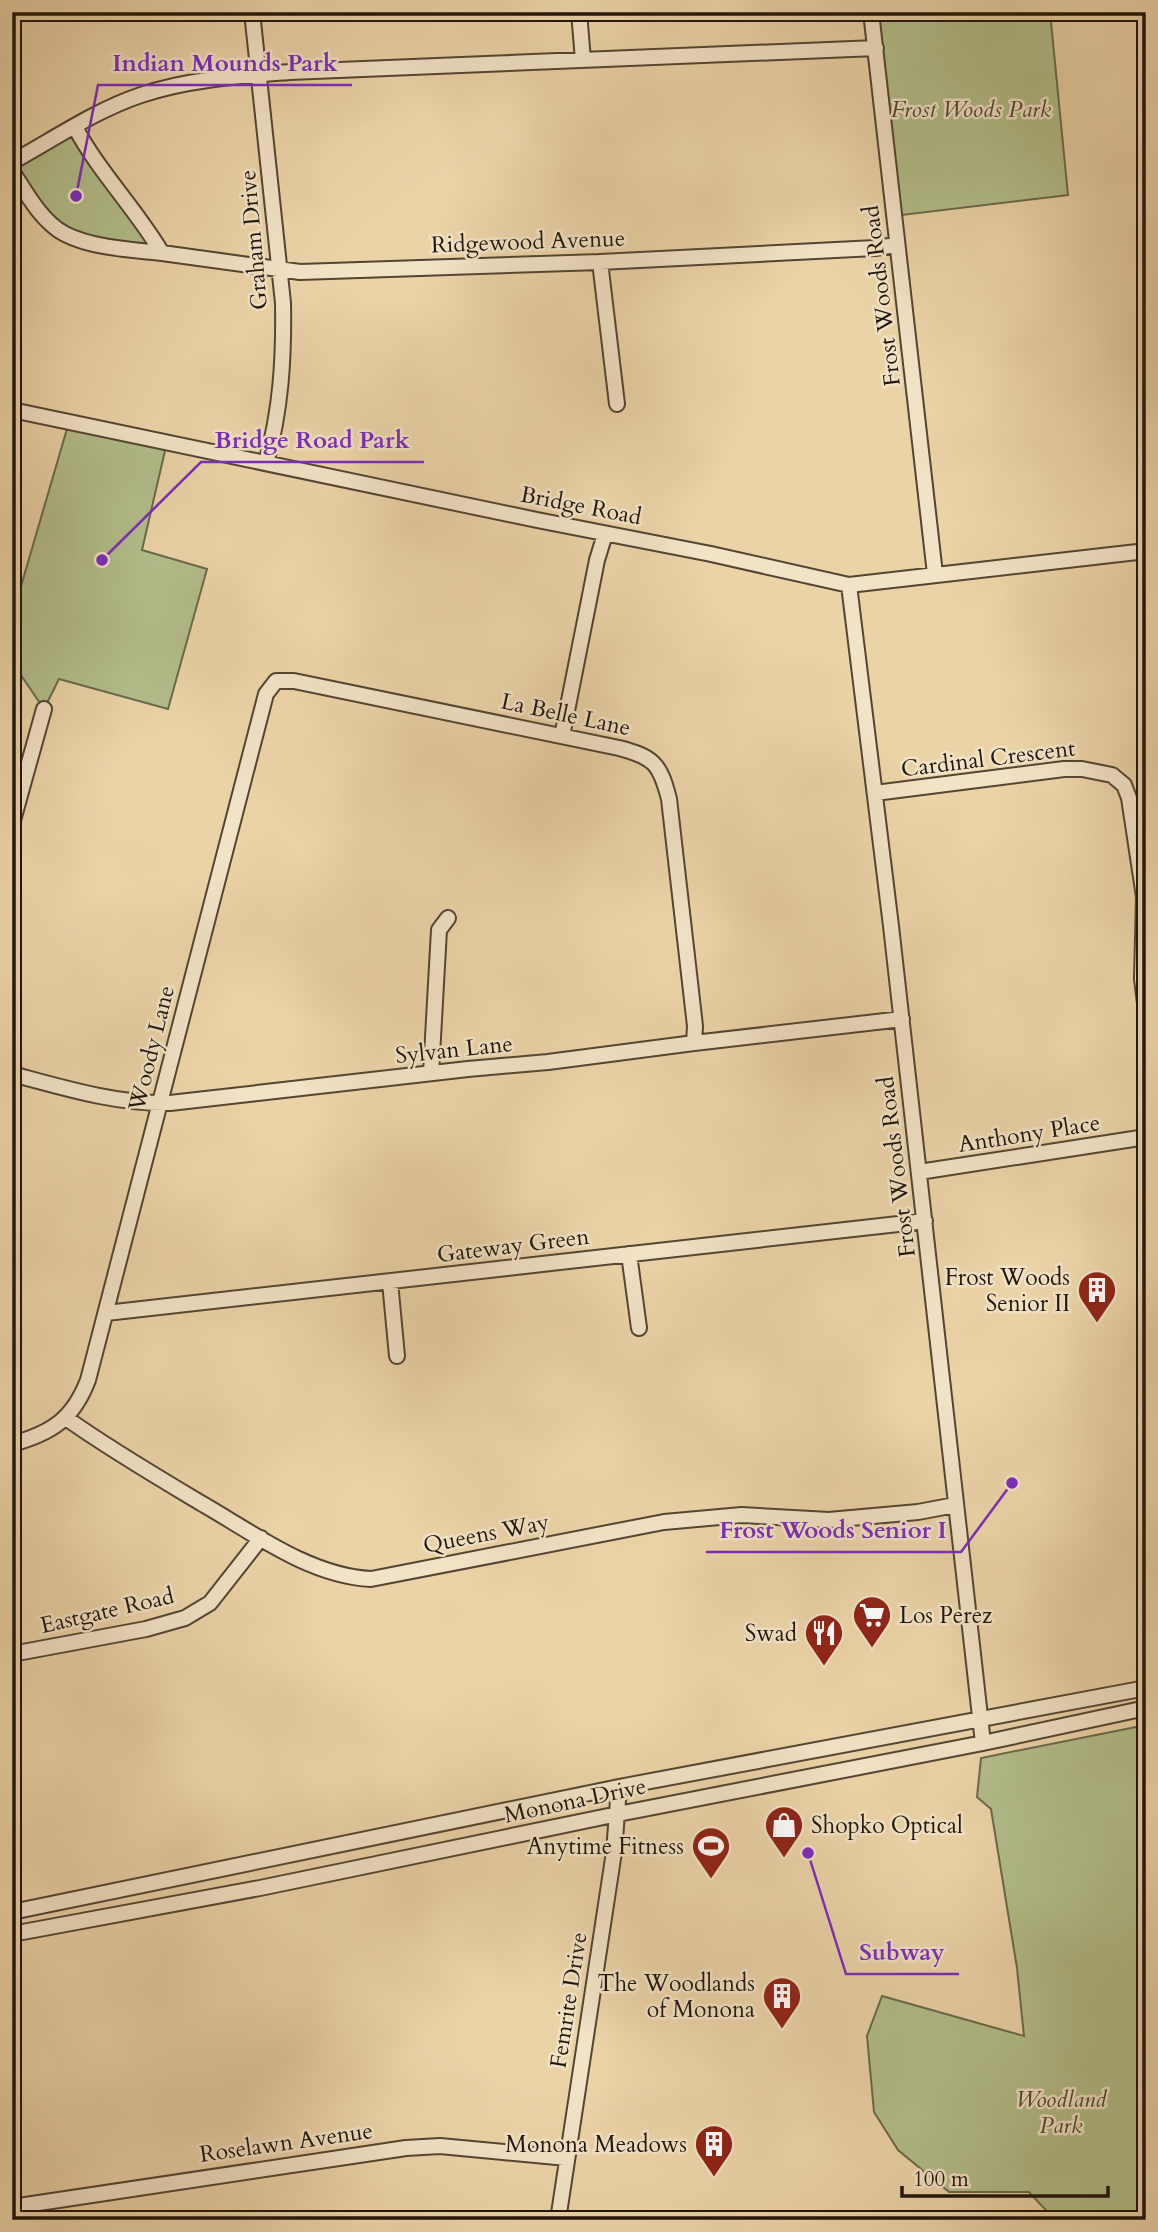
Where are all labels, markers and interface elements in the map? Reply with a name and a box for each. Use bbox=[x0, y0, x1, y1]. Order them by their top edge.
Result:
callout: Indian Mounds Park bbox=[98, 40, 352, 85]
text: Indian Mounds Park bbox=[112, 47, 338, 80]
park label: Frost Woods Park bbox=[891, 94, 1052, 125]
street label: Graham Drive bbox=[232, 169, 275, 311]
street label: Frost Woods Road bbox=[855, 203, 908, 388]
street label: Ridgewood Avenue bbox=[430, 223, 626, 260]
callout: Bridge Road Park bbox=[201, 417, 424, 462]
text: Bridge Road Park bbox=[214, 424, 410, 457]
street label: Bridge Road bbox=[518, 479, 645, 533]
street label: La Belle Lane bbox=[498, 686, 634, 743]
street label: Cardinal Crescent bbox=[899, 732, 1077, 785]
street label: Woody Lane bbox=[121, 982, 182, 1115]
street label: Sylvan Lane bbox=[394, 1028, 514, 1071]
street label: Frost Woods Road bbox=[870, 1074, 923, 1259]
street label: Anthony Place bbox=[956, 1107, 1102, 1160]
street label: Gateway Green bbox=[435, 1221, 591, 1270]
place label: Frost Woods Senior II bbox=[945, 1262, 1070, 1319]
building icon: Frost Woods Senior II bbox=[1076, 1269, 1118, 1324]
street label: Queens Way bbox=[420, 1506, 552, 1561]
callout: Frost Woods Senior I bbox=[706, 1507, 961, 1552]
text: Frost Woods Senior I bbox=[719, 1514, 947, 1547]
street label: Eastgate Road bbox=[37, 1580, 178, 1641]
supermarket icon: Los Perez bbox=[851, 1594, 893, 1649]
place label: Los Perez bbox=[899, 1600, 992, 1631]
restaurant icon: Swad bbox=[803, 1612, 845, 1667]
place label: Swad bbox=[745, 1618, 798, 1649]
street label: Monona Drive bbox=[501, 1770, 649, 1831]
shop icon: Shopko Optical bbox=[763, 1804, 805, 1859]
place label: Shopko Optical bbox=[811, 1810, 963, 1841]
sports icon: Anytime Fitness bbox=[690, 1825, 732, 1880]
place label: Anytime Fitness bbox=[527, 1831, 684, 1862]
callout: Subway bbox=[846, 1929, 959, 1974]
street label: Femrite Drive bbox=[542, 1930, 595, 2070]
text: Subway bbox=[859, 1936, 945, 1969]
place label: The Woodlands of Monona bbox=[598, 1968, 755, 2025]
building icon: The Woodlands of Monona bbox=[761, 1975, 803, 2030]
park label: Woodland Park bbox=[1016, 2084, 1107, 2141]
street label: Roselawn Avenue bbox=[197, 2115, 375, 2170]
building icon: Monona Meadows bbox=[693, 2123, 735, 2178]
place label: Monona Meadows bbox=[505, 2129, 687, 2160]
scale bar bbox=[902, 2155, 1109, 2199]
text: 100 m bbox=[913, 2165, 969, 2194]

